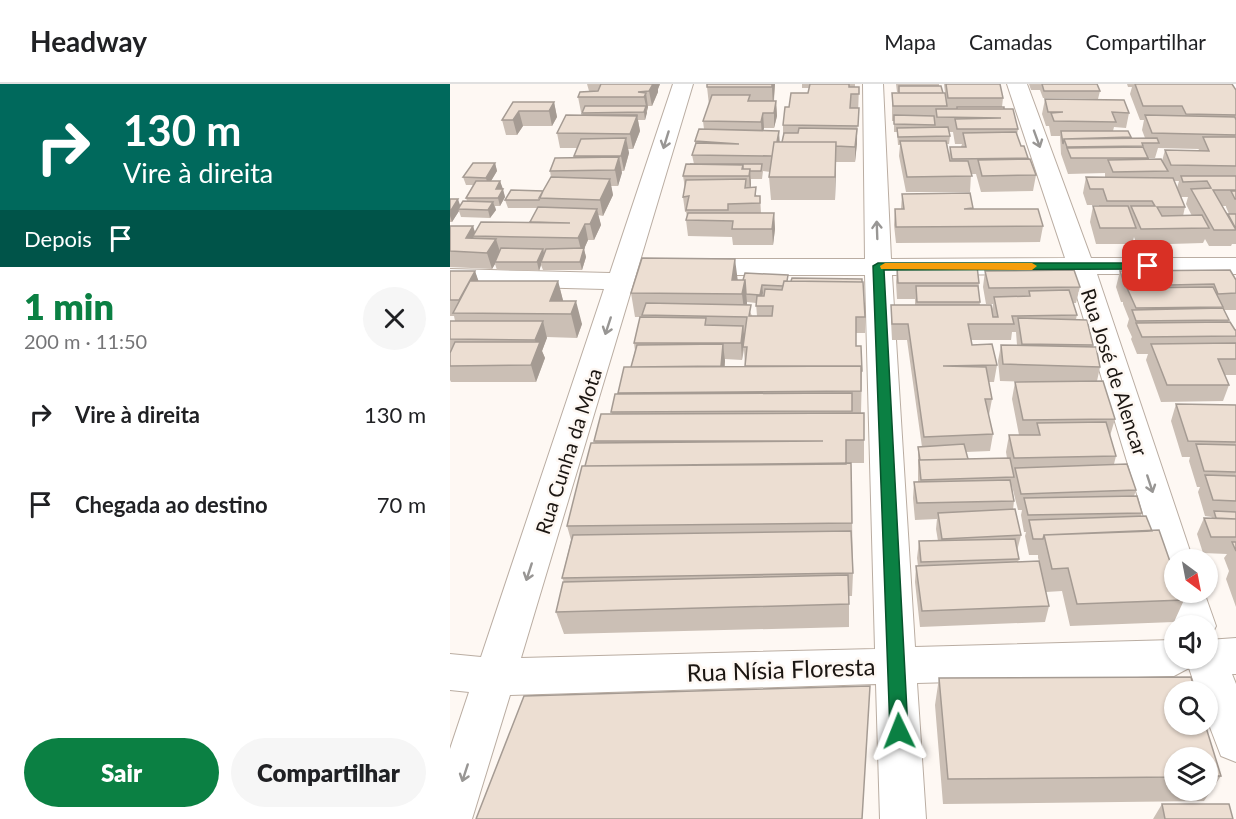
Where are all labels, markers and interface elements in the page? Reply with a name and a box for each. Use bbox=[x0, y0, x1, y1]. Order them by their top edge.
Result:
text: Headway bbox=[30, 24, 147, 58]
text: Mapa bbox=[884, 29, 936, 54]
text: Camadas bbox=[969, 29, 1052, 54]
text: Compartilhar bbox=[1085, 29, 1206, 54]
text: 130 m bbox=[123, 105, 241, 155]
icon: right bbox=[24, 108, 102, 186]
one-way arrow bbox=[1032, 129, 1043, 148]
one-way arrow bbox=[659, 130, 670, 149]
text: Vire à direita bbox=[123, 156, 273, 189]
one-way arrow bbox=[872, 220, 883, 240]
icon: arrive bbox=[104, 222, 137, 255]
text: Depois bbox=[24, 225, 92, 252]
pin bbox=[1122, 240, 1173, 291]
icon: arrive bbox=[1131, 249, 1164, 282]
text: 1 min bbox=[24, 284, 114, 328]
street label: Rua José de Alencar bbox=[1077, 285, 1154, 459]
button: close bbox=[363, 287, 426, 350]
one-way arrow bbox=[601, 316, 612, 335]
text: 200 m · 11:50 bbox=[24, 329, 147, 353]
street label: Rua Cunha da Mota bbox=[530, 365, 606, 537]
icon: right bbox=[24, 398, 57, 431]
text: Vire à direita bbox=[75, 401, 200, 428]
text: 130 m bbox=[364, 401, 426, 428]
one-way arrow bbox=[1146, 474, 1157, 493]
icon: arrive bbox=[24, 488, 57, 521]
text: Chegada ao destino bbox=[75, 491, 268, 518]
text: 70 m bbox=[377, 491, 426, 518]
north arrow bbox=[1164, 549, 1218, 603]
map controls bbox=[1164, 549, 1218, 801]
one-way arrow bbox=[523, 562, 534, 581]
button: sound bbox=[1164, 615, 1218, 669]
street label: Rua Nísia Floresta bbox=[686, 651, 876, 687]
button: search bbox=[1164, 681, 1218, 735]
position arrow bbox=[867, 699, 931, 763]
button: Sair bbox=[24, 738, 219, 807]
button: Compartilhar bbox=[231, 738, 426, 807]
button: layers bbox=[1164, 747, 1218, 801]
one-way arrow bbox=[458, 763, 469, 782]

